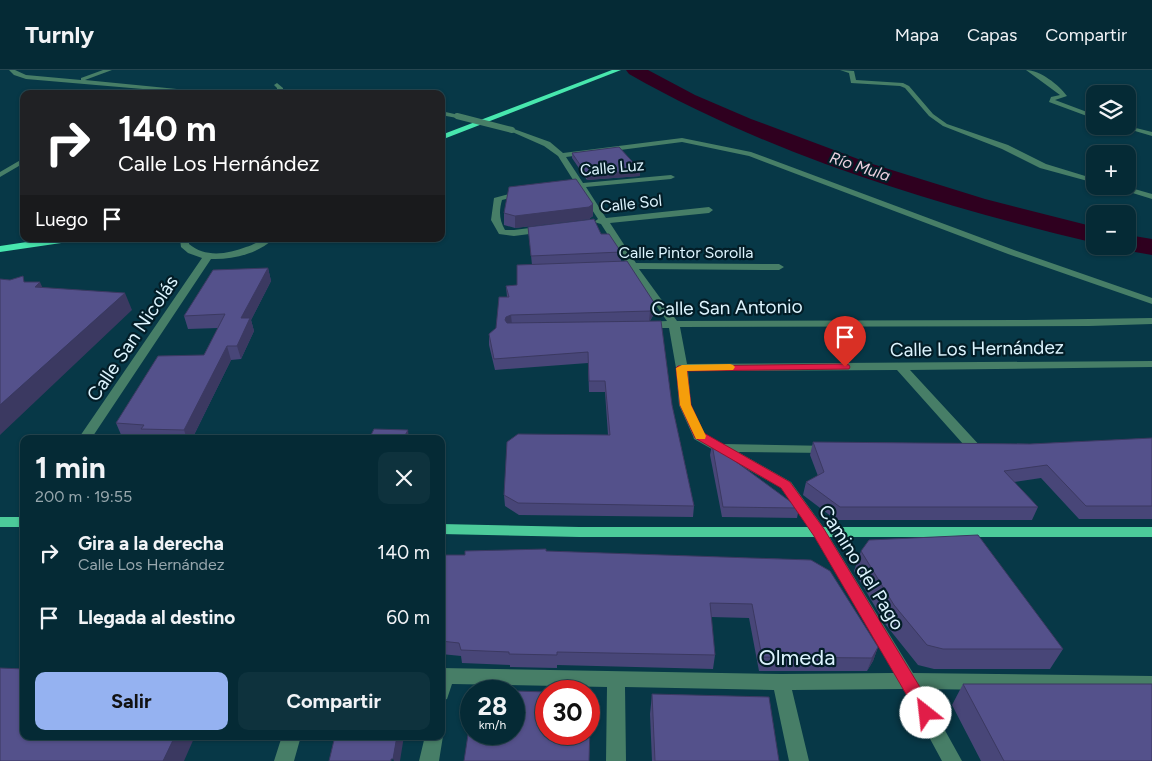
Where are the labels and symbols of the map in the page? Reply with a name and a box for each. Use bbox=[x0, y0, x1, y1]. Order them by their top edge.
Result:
water label: Río Mula bbox=[827, 148, 892, 185]
street label: Calle Luz bbox=[579, 155, 645, 180]
street label: Calle Sol bbox=[599, 191, 663, 216]
street label: Calle Pintor Sorolla bbox=[619, 243, 753, 262]
street label: Calle San Nicolás bbox=[82, 271, 183, 405]
street label: Calle San Antonio bbox=[651, 295, 803, 320]
pin bbox=[824, 316, 866, 367]
street label: Calle Los Hernández bbox=[890, 335, 1064, 362]
street label: Camino del Pago bbox=[814, 500, 909, 634]
street label: Olmeda bbox=[759, 644, 835, 671]
speed limit sign: 30 bbox=[535, 680, 600, 745]
position arrow bbox=[899, 686, 951, 738]

